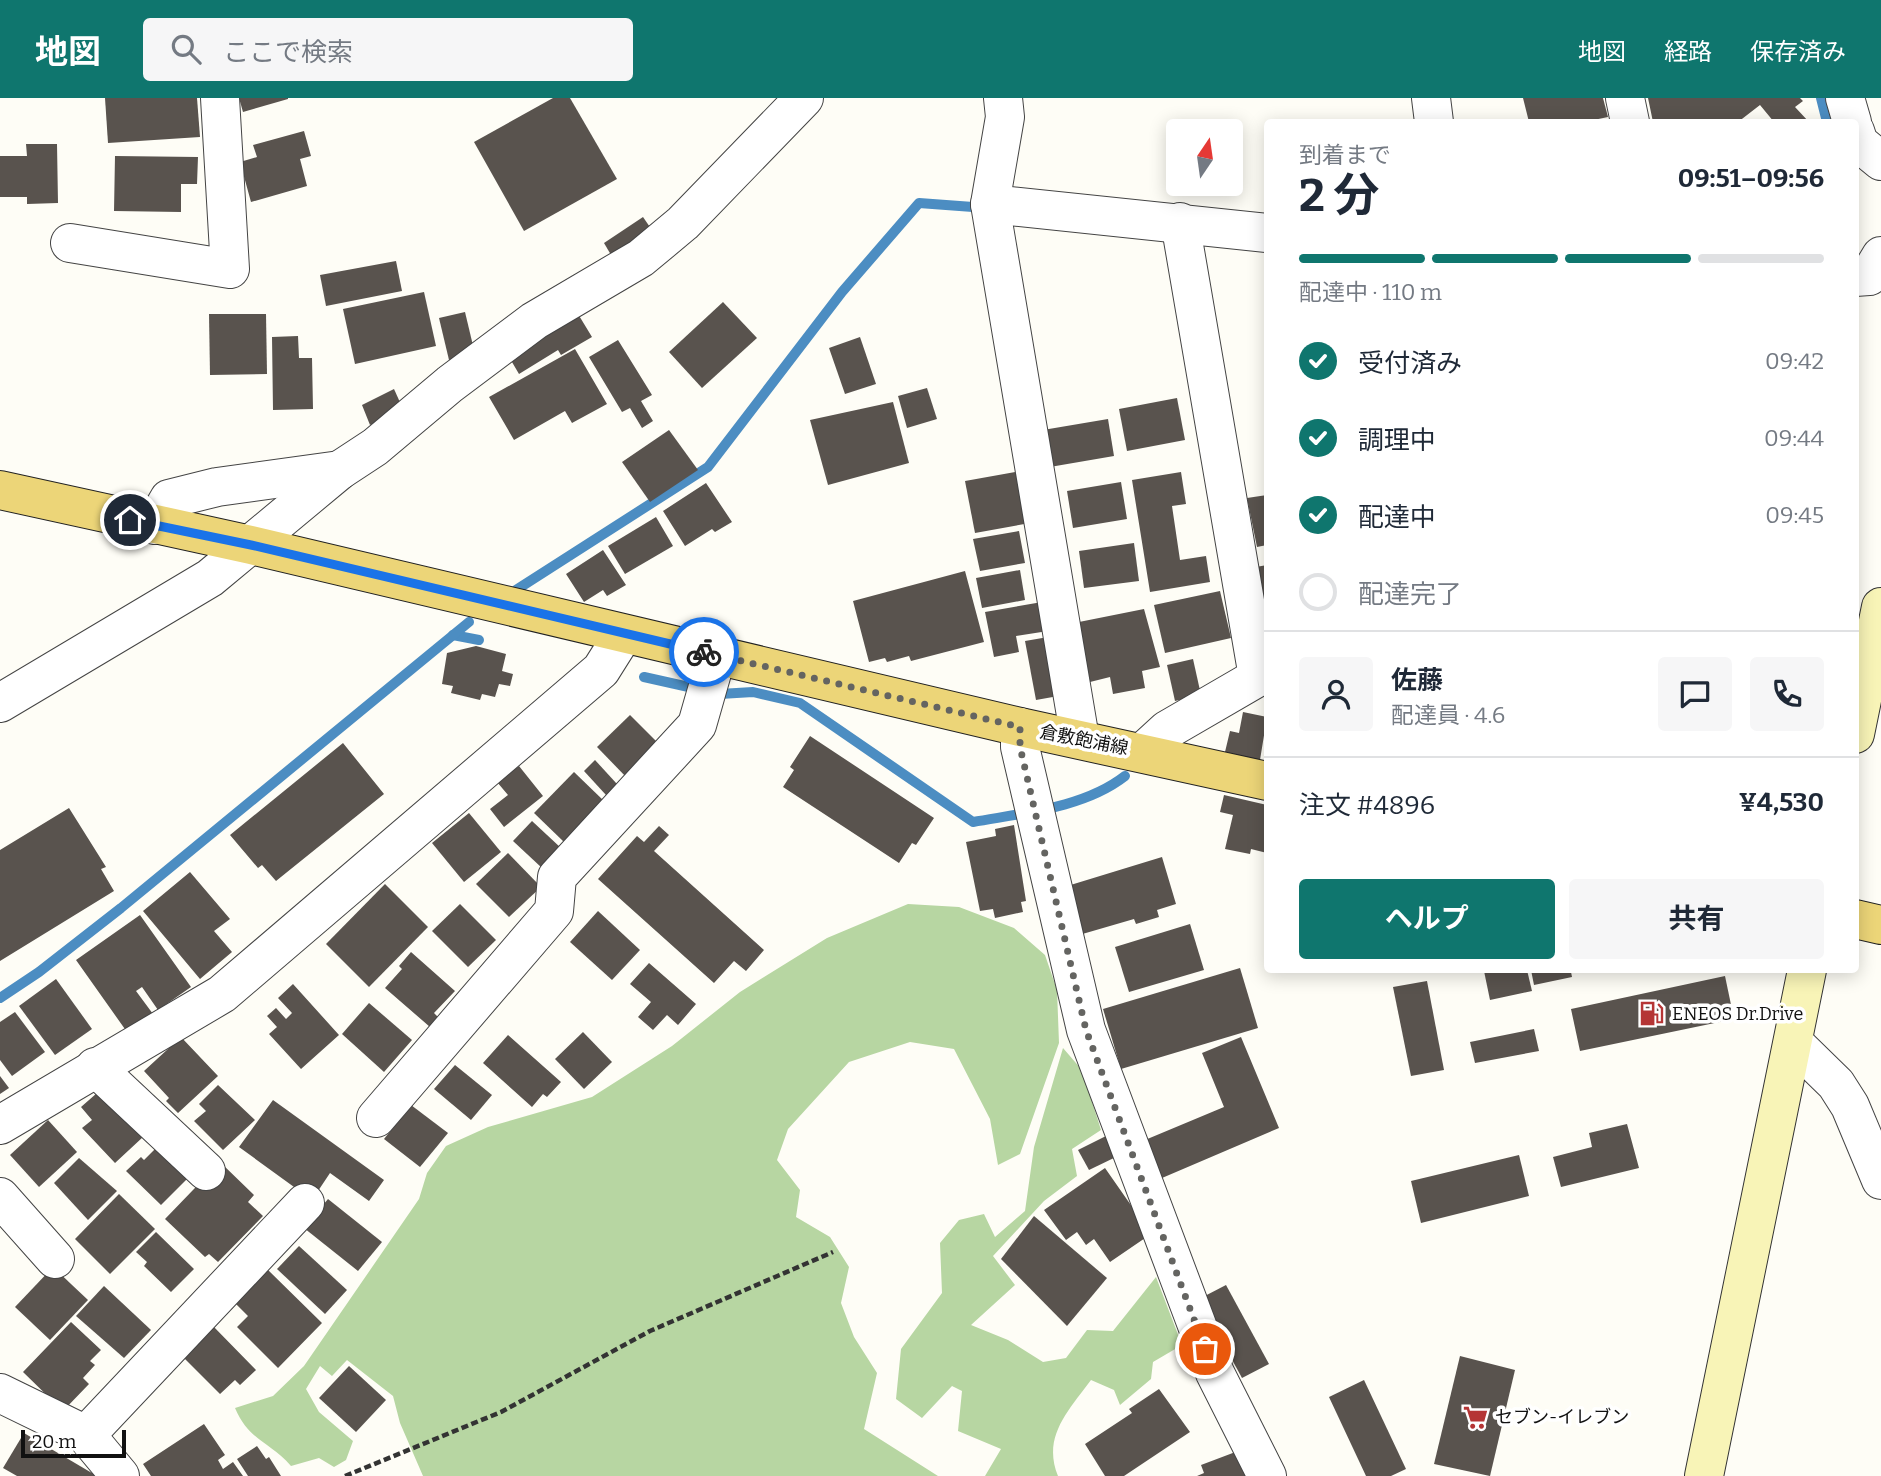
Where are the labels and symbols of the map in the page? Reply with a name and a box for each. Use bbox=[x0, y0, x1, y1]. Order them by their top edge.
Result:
north arrow bbox=[1166, 119, 1242, 196]
pin bbox=[100, 490, 160, 550]
courier bbox=[669, 617, 739, 687]
street label: 倉敷飽浦線 bbox=[1038, 721, 1130, 759]
fuel station icon: ENEOS Dr.Drive bbox=[1638, 1000, 1666, 1028]
place label: ENEOS Dr.Drive bbox=[1672, 1003, 1803, 1025]
pin bbox=[1175, 1319, 1235, 1379]
supermarket icon: セブン-イレブン bbox=[1461, 1403, 1489, 1431]
place label: セブン-イレブン bbox=[1495, 1406, 1629, 1428]
scale bar bbox=[21, 1427, 126, 1459]

